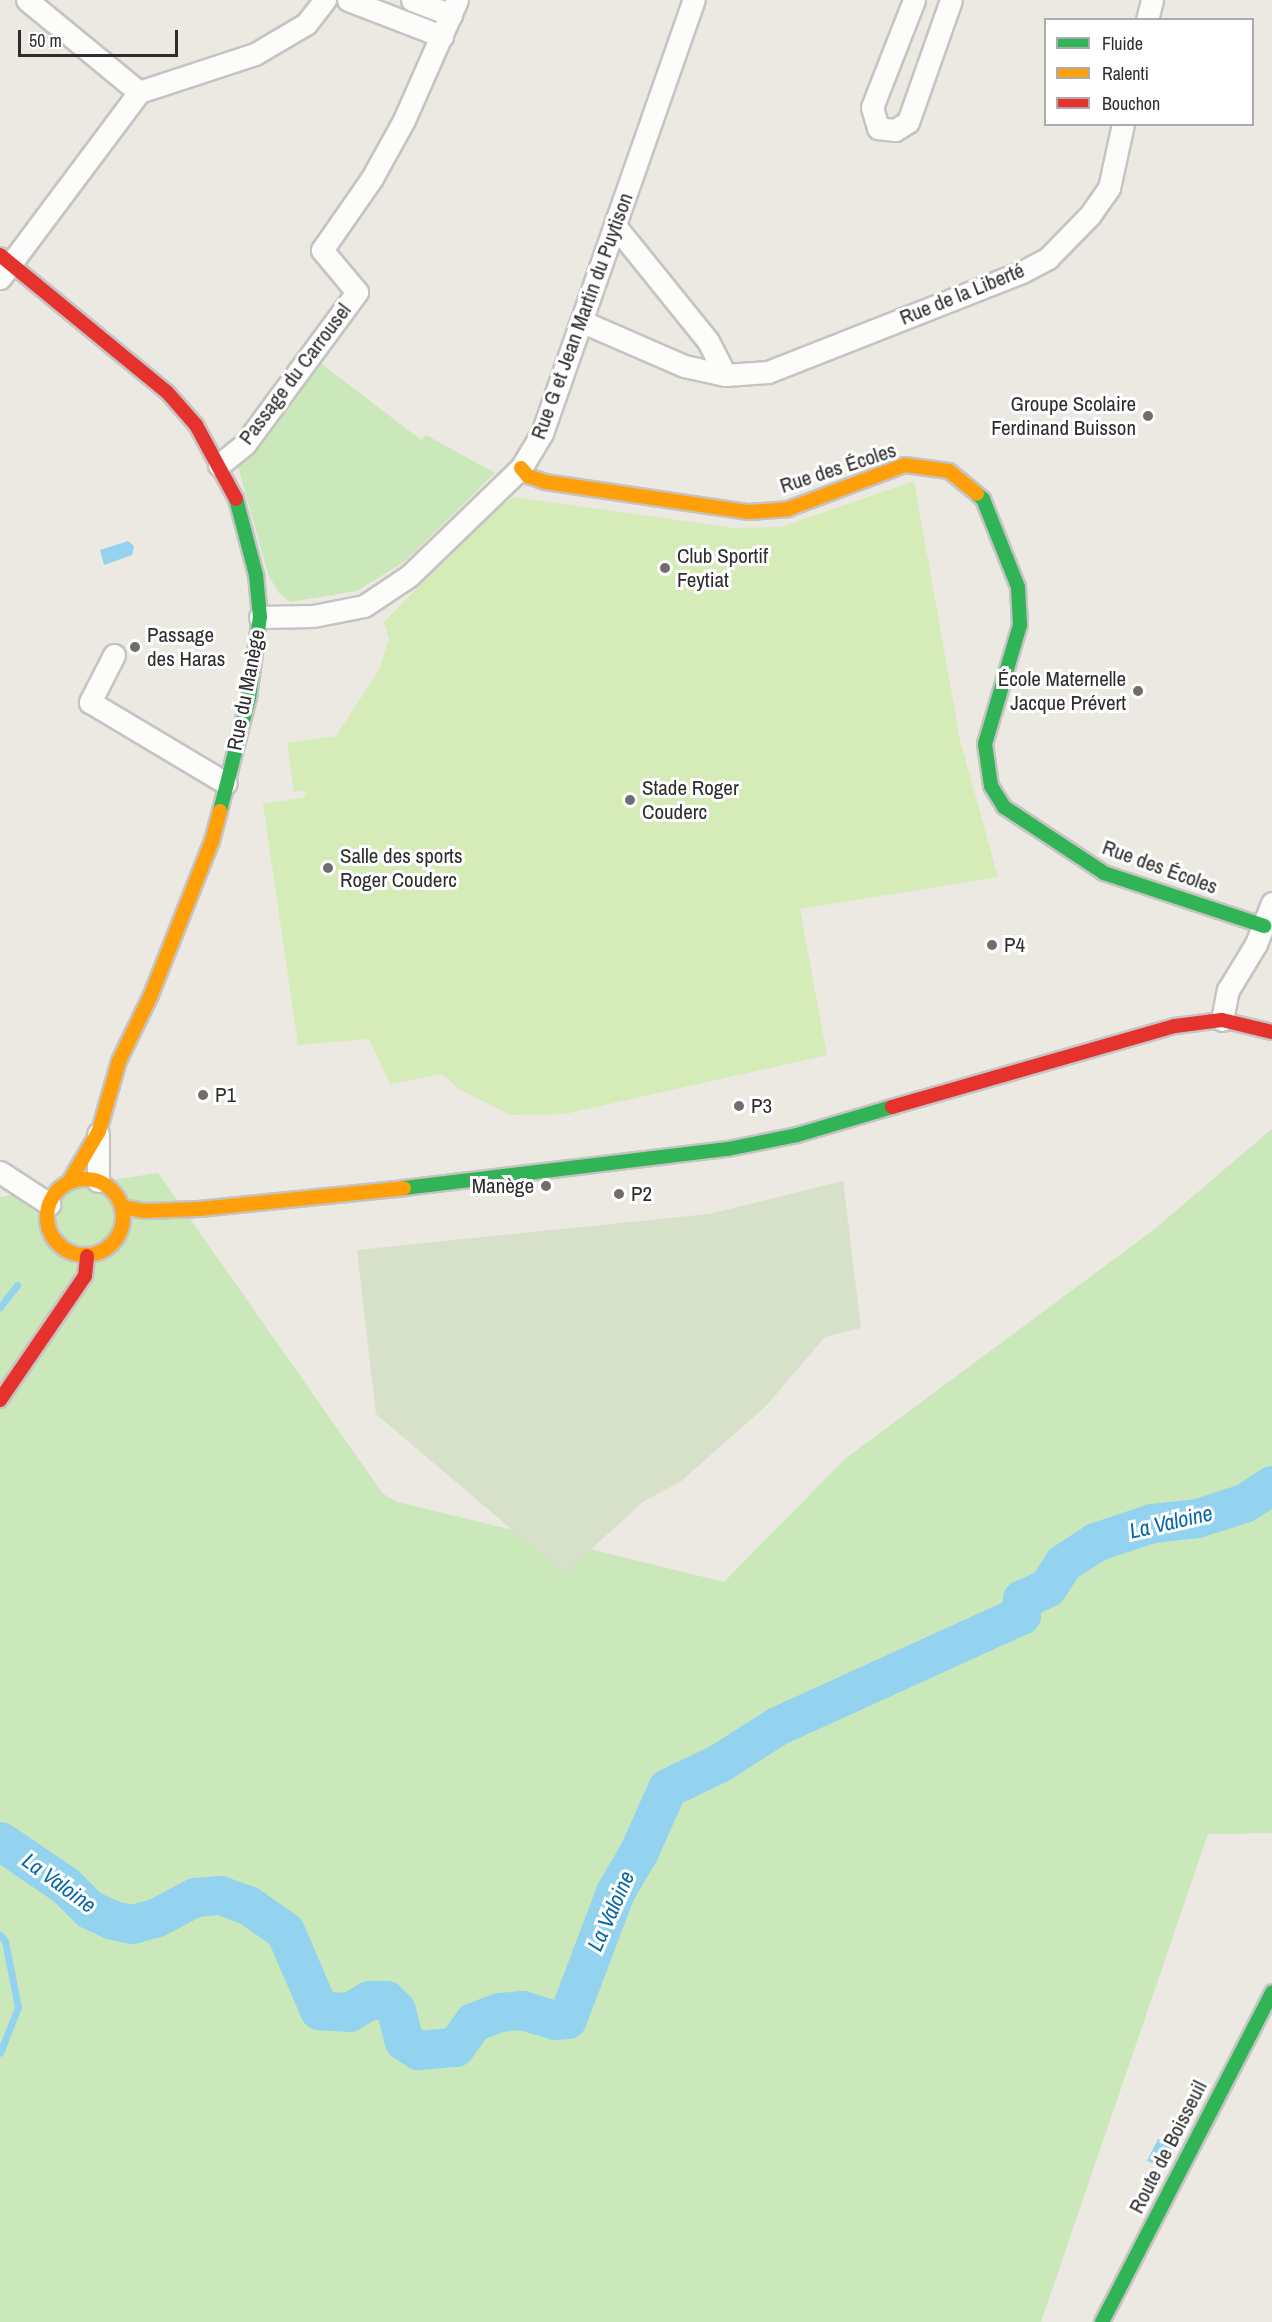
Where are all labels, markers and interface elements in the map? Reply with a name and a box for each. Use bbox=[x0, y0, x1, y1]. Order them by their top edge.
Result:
scale bar bbox=[21, 18, 182, 56]
legend bbox=[1044, 18, 1254, 126]
text: 50 m bbox=[29, 28, 62, 53]
text: Fluide bbox=[1102, 31, 1143, 56]
text: Ralenti bbox=[1102, 61, 1149, 86]
text: Bouchon bbox=[1102, 91, 1160, 116]
street label: Rue G et Jean Martin du Puytison bbox=[526, 189, 638, 443]
street label: Rue de la Liberté bbox=[896, 258, 1028, 330]
street label: Passage du Carrousel bbox=[234, 298, 356, 450]
place label: Groupe Scolaire Ferdinand Buisson bbox=[991, 391, 1136, 441]
marker: Groupe Scolaire Ferdinand Buisson bbox=[1141, 409, 1155, 423]
street label: Rue des Écoles bbox=[777, 437, 899, 499]
place label: Club Sportif Feytiat bbox=[677, 543, 768, 593]
marker: Club Sportif Feytiat bbox=[658, 561, 672, 575]
place label: Passage des Haras bbox=[147, 622, 225, 672]
street label: Rue du Manège bbox=[222, 627, 270, 753]
marker: Passage des Haras bbox=[128, 640, 142, 654]
place label: École Maternelle Jacque Prévert bbox=[998, 666, 1126, 716]
marker: École Maternelle Jacque Prévert bbox=[1131, 684, 1145, 698]
place label: Stade Roger Couderc bbox=[642, 775, 739, 825]
marker: Stade Roger Couderc bbox=[623, 793, 637, 807]
street label: Rue des Écoles bbox=[1099, 835, 1221, 899]
place label: Salle des sports Roger Couderc bbox=[340, 843, 463, 893]
marker: Salle des sports Roger Couderc bbox=[321, 861, 335, 875]
place label: P4 bbox=[1004, 932, 1025, 958]
marker: P4 bbox=[985, 938, 999, 952]
place label: P1 bbox=[215, 1082, 236, 1108]
marker: P1 bbox=[196, 1088, 210, 1102]
place label: P3 bbox=[751, 1093, 772, 1119]
marker: P3 bbox=[732, 1099, 746, 1113]
place label: Manège bbox=[472, 1173, 534, 1199]
marker: Manège bbox=[539, 1179, 553, 1193]
place label: P2 bbox=[631, 1181, 652, 1207]
marker: P2 bbox=[612, 1187, 626, 1201]
water label: La Valoine bbox=[1127, 1500, 1215, 1544]
water label: La Valoine bbox=[17, 1847, 101, 1919]
water label: La Valoine bbox=[582, 1867, 640, 1955]
street label: Route de Boisseuil bbox=[1124, 2076, 1212, 2218]

